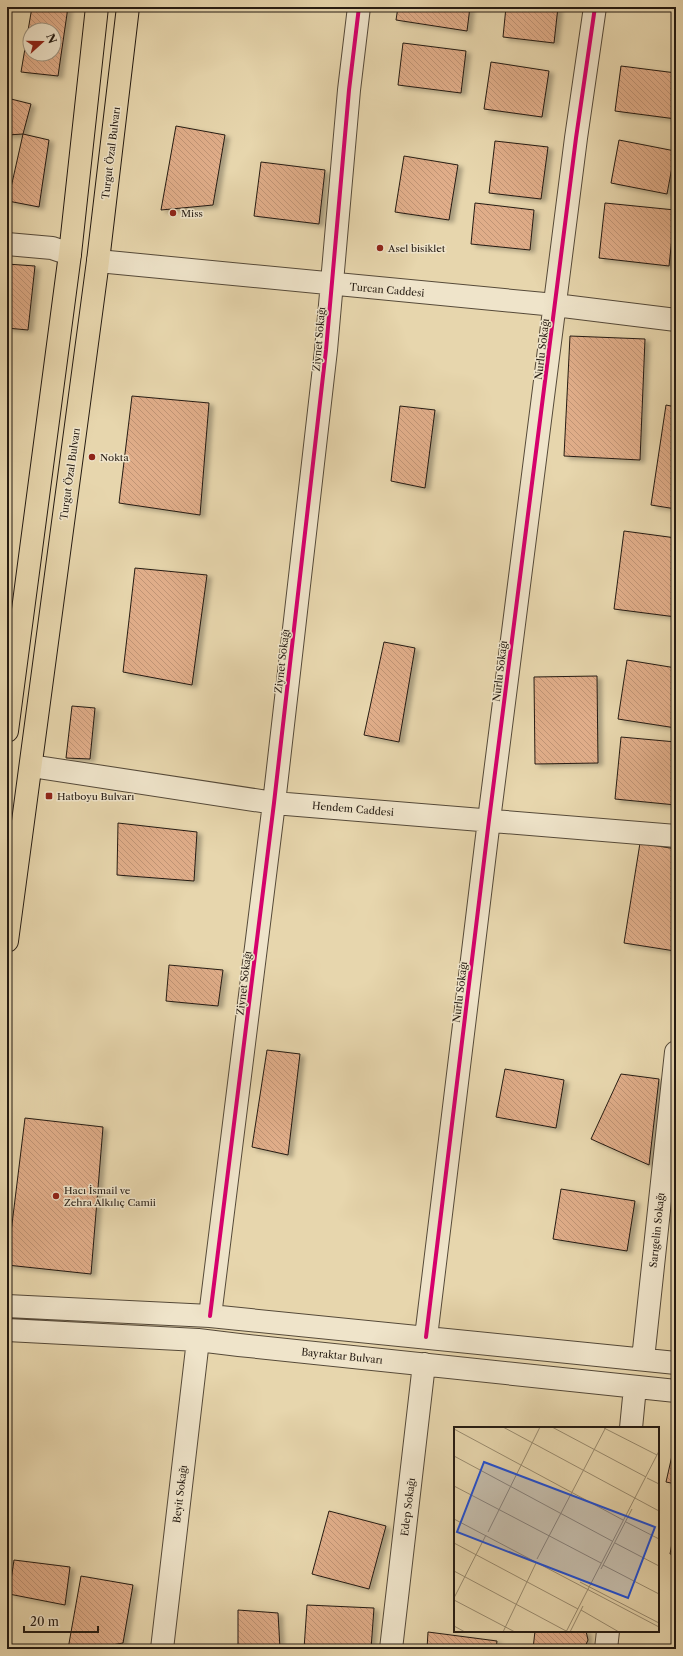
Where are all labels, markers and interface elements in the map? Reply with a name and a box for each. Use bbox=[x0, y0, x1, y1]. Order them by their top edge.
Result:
north arrow bbox=[22, 22, 62, 62]
text: N bbox=[43, 31, 60, 46]
street label: Turgut Özal Bulvarı bbox=[99, 106, 123, 200]
place label: Miss bbox=[181, 207, 203, 220]
marker: Miss bbox=[168, 208, 178, 218]
place label: Asel bisiklet bbox=[387, 242, 446, 255]
marker: Asel bisiklet bbox=[375, 243, 385, 253]
street label: Turcan Caddesi bbox=[349, 280, 425, 300]
street label: Ziynet Sokağı bbox=[310, 306, 328, 372]
street label: Nurlu Sokağı bbox=[532, 318, 552, 380]
street label: Turgut Özal Bulvarı bbox=[57, 427, 83, 521]
place label: Nokta bbox=[100, 451, 129, 464]
marker: Nokta bbox=[87, 452, 97, 462]
street label: Ziynet Sokağı bbox=[272, 628, 292, 694]
street label: Nurlu Sokağı bbox=[490, 640, 510, 702]
place label: Hatboyu Bulvarı bbox=[57, 790, 134, 803]
marker: Hatboyu Bulvarı bbox=[44, 791, 54, 801]
street label: Hendem Caddesi bbox=[312, 799, 394, 819]
street label: Ziynet Sokağı bbox=[234, 950, 254, 1016]
street label: Nurlu Sokağı bbox=[450, 961, 470, 1023]
place label: Hacı İsmail ve Zehra Alkılıç Camii bbox=[64, 1184, 156, 1209]
marker: Hacı İsmail ve Zehra Alkılıç Camii bbox=[51, 1191, 61, 1201]
street label: Sarıgelin Sokağı bbox=[647, 1192, 667, 1268]
street label: Bayraktar Bulvarı bbox=[301, 1345, 383, 1367]
inset map bbox=[454, 1427, 659, 1632]
street label: Beyit Sokağı bbox=[170, 1464, 190, 1524]
street label: Edep Sokağı bbox=[398, 1477, 418, 1537]
scale bar bbox=[24, 1608, 98, 1634]
text: 20 m bbox=[30, 1614, 59, 1629]

